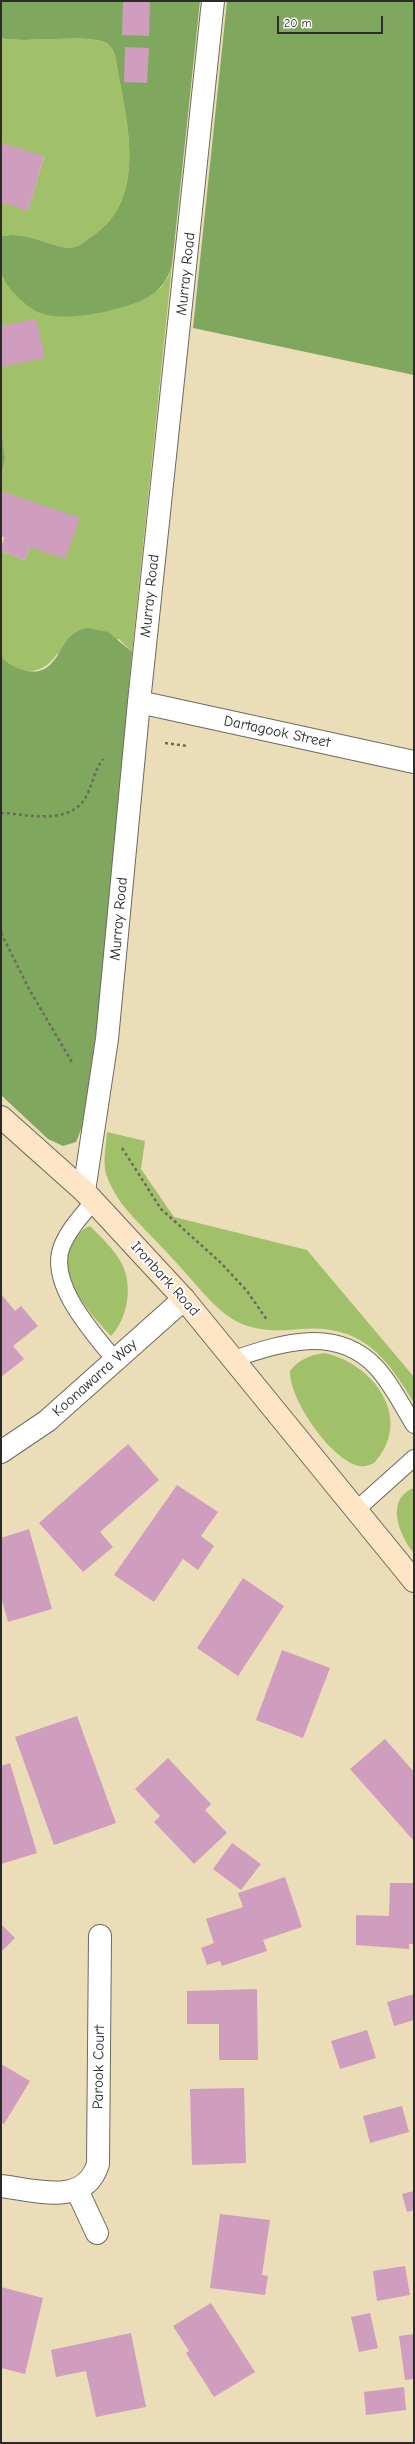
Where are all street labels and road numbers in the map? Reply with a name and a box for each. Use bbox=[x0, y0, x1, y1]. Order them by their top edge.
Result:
street label: Murray Road bbox=[173, 231, 199, 317]
street label: Murray Road bbox=[137, 553, 163, 639]
street label: Dartagook Street bbox=[222, 712, 332, 752]
street label: Murray Road bbox=[106, 877, 132, 961]
street label: Ironbark Road bbox=[127, 1238, 203, 1320]
street label: Koonawarra Way bbox=[49, 1335, 141, 1421]
street label: Parook Court bbox=[89, 2025, 109, 2109]

